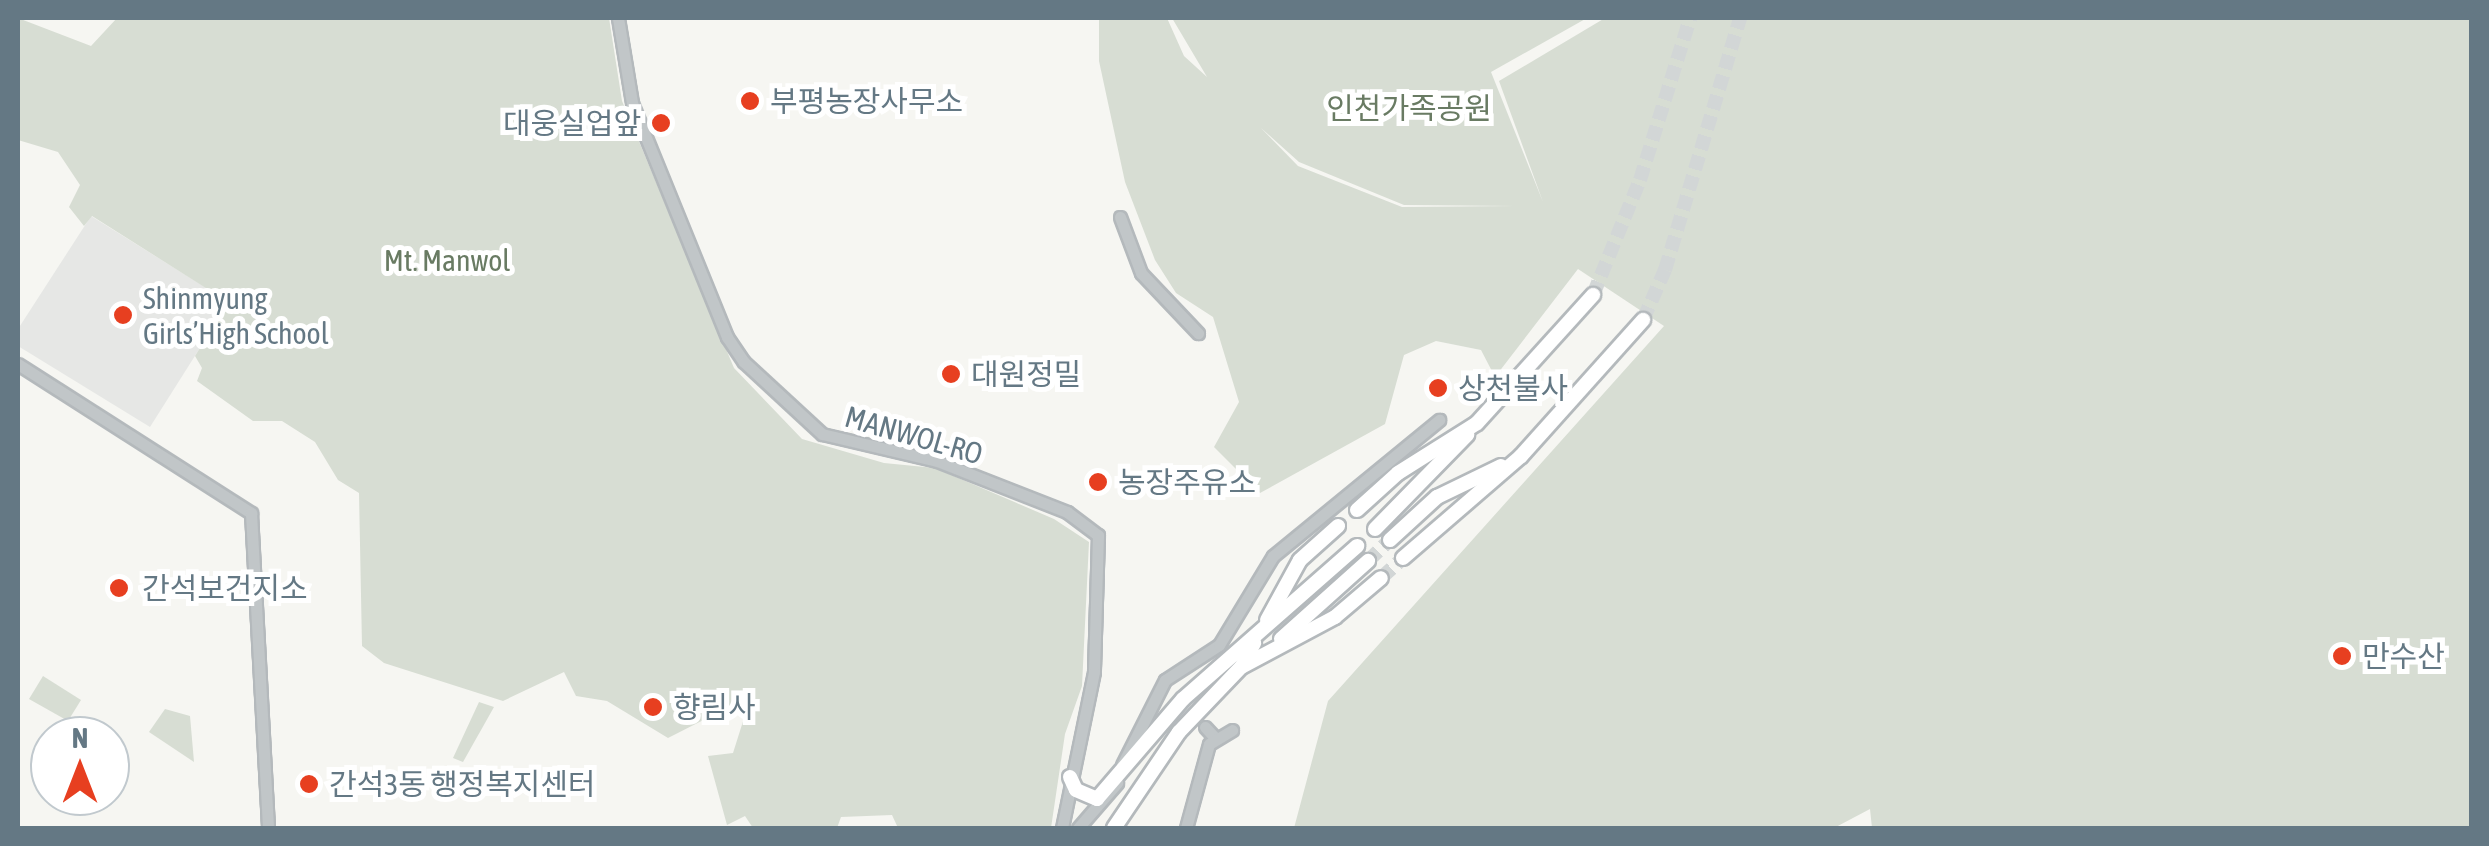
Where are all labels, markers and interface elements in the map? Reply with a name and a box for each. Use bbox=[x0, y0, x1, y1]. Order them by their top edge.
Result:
place label: 부평농장사무소 bbox=[770, 83, 963, 119]
marker: 부평농장사무소 bbox=[739, 90, 761, 112]
park label: 인천가족공원 bbox=[1326, 90, 1492, 126]
place label: 대웅실업앞 bbox=[503, 105, 641, 141]
marker: 대웅실업앞 bbox=[650, 112, 672, 134]
park label: Mt. Manwol bbox=[384, 242, 510, 278]
place label: Shinmyung Girls’High School bbox=[143, 280, 329, 350]
marker: Shinmyung Girls’High School bbox=[112, 304, 134, 326]
place label: 대원정밀 bbox=[971, 356, 1081, 392]
marker: 대원정밀 bbox=[940, 363, 962, 385]
place label: 상천불사 bbox=[1458, 370, 1568, 406]
marker: 상천불사 bbox=[1427, 377, 1449, 399]
street label: MANWOL-RO bbox=[841, 398, 987, 472]
place label: 농장주유소 bbox=[1118, 464, 1256, 500]
marker: 농장주유소 bbox=[1087, 471, 1109, 493]
place label: 간석보건지소 bbox=[142, 570, 308, 606]
marker: 간석보건지소 bbox=[106, 575, 132, 601]
place label: 만수산 bbox=[2362, 638, 2445, 674]
marker: 만수산 bbox=[2331, 645, 2353, 667]
place label: 향림사 bbox=[673, 689, 756, 725]
marker: 향림사 bbox=[642, 696, 664, 718]
north arrow bbox=[30, 716, 130, 816]
text: N bbox=[72, 722, 88, 754]
place label: 간석3동 행정복지센터 bbox=[329, 766, 596, 802]
marker: 간석3동 행정복지센터 bbox=[298, 773, 320, 795]

